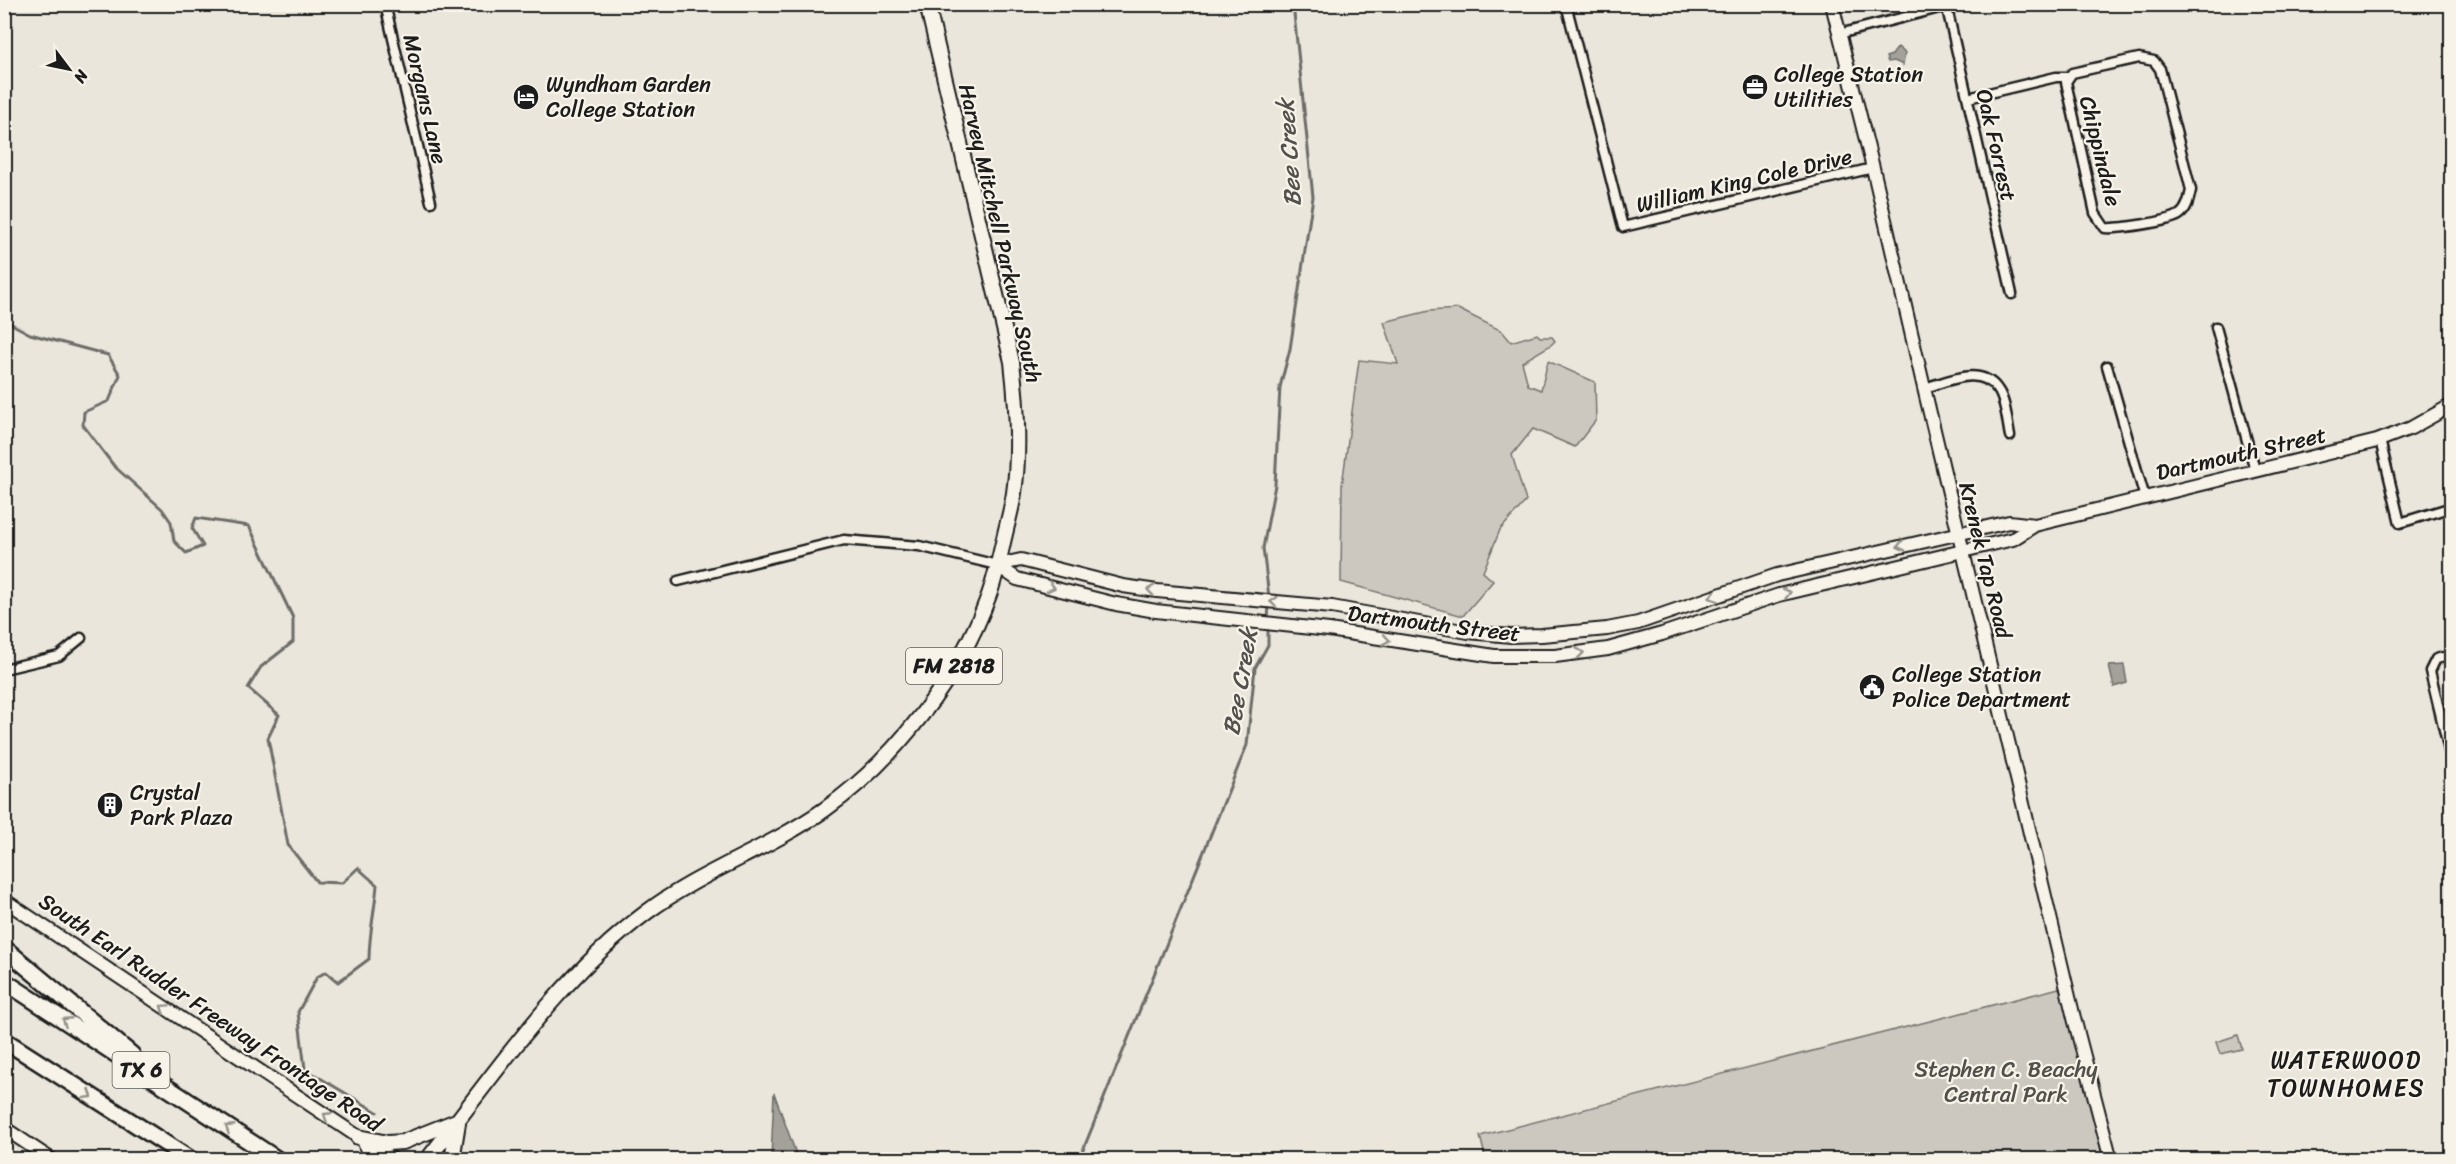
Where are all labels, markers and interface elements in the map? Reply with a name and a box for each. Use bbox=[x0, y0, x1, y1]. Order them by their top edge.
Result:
street label: Morgans Lane bbox=[392, 30, 459, 168]
north arrow bbox=[39, 39, 99, 99]
place label: College Station Utilities bbox=[1774, 55, 1923, 119]
text: N bbox=[66, 63, 97, 90]
place label: Wyndham Garden College Station bbox=[546, 65, 711, 129]
office icon: College Station Utilities bbox=[1740, 72, 1770, 102]
street label: Harvey Mitchell Parkway South bbox=[947, 80, 1054, 387]
hotel icon: Wyndham Garden College Station bbox=[511, 82, 541, 112]
street label: Oak Forrest bbox=[1965, 85, 2028, 206]
street label: Chippindale bbox=[2068, 92, 2133, 211]
water label: Bee Creek bbox=[1264, 95, 1314, 208]
street label: William King Cole Drive bbox=[1632, 137, 1856, 224]
street label: Dartmouth Street bbox=[2152, 415, 2330, 492]
street label: Krenek Tap Road bbox=[1947, 478, 2024, 644]
one-way arrow bbox=[1897, 539, 1907, 552]
one-way arrow bbox=[1046, 580, 1056, 593]
one-way arrow bbox=[1146, 585, 1156, 597]
one-way arrow bbox=[1781, 588, 1792, 600]
one-way arrow bbox=[1708, 590, 1719, 602]
street label: Dartmouth Street bbox=[1345, 594, 1523, 653]
one-way arrow bbox=[1269, 596, 1278, 609]
water label: Bee Creek bbox=[1210, 622, 1271, 739]
one-way arrow bbox=[1381, 633, 1391, 646]
one-way arrow bbox=[1576, 647, 1585, 659]
road number: FM 2818 bbox=[906, 648, 1002, 684]
place label: College Station Police Department bbox=[1892, 655, 2071, 719]
public building icon: College Station Police Department bbox=[1857, 672, 1887, 702]
place label: Crystal Park Plaza bbox=[130, 773, 233, 837]
building icon: Crystal Park Plaza bbox=[95, 790, 125, 820]
street label: South Earl Rudder Freeway Frontage Road bbox=[31, 882, 392, 1143]
one-way arrow bbox=[160, 1004, 171, 1015]
one-way arrow bbox=[61, 1018, 72, 1029]
district label: WATERWOOD TOWNHOMES bbox=[2267, 1039, 2425, 1109]
park label: Stephen C. Beachy Central Park bbox=[1914, 1050, 2098, 1114]
road number: TX 6 bbox=[112, 1052, 170, 1088]
one-way arrow bbox=[83, 1087, 93, 1099]
one-way arrow bbox=[323, 1112, 334, 1123]
one-way arrow bbox=[225, 1123, 235, 1135]

